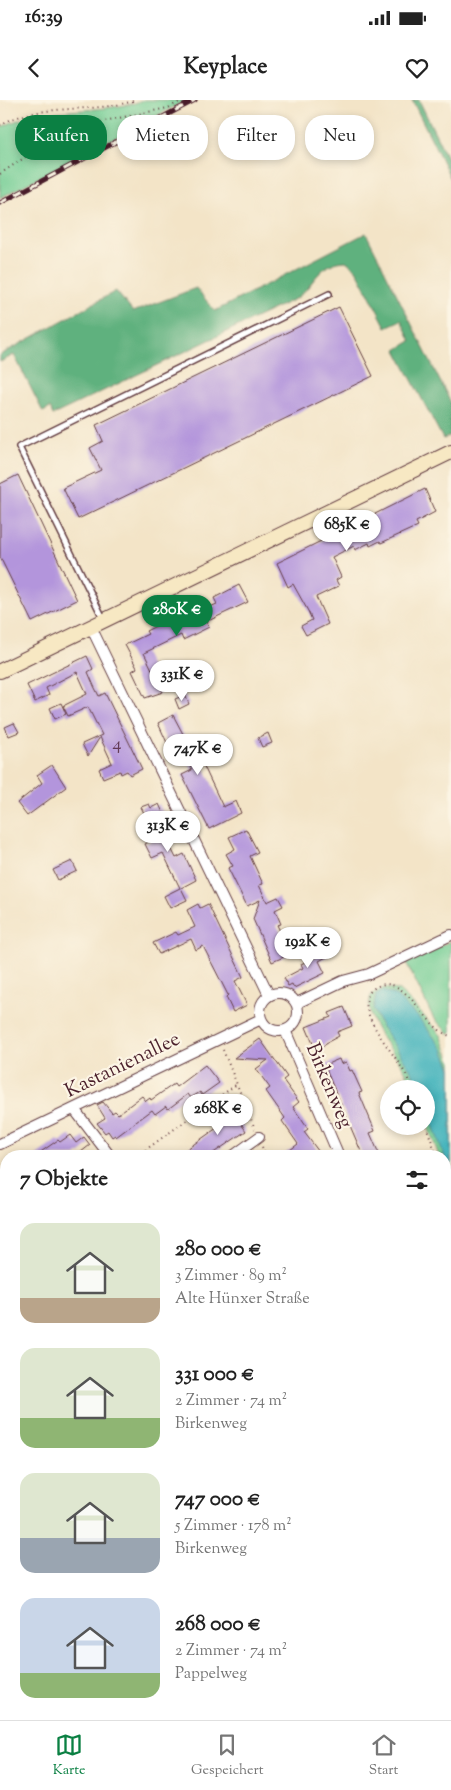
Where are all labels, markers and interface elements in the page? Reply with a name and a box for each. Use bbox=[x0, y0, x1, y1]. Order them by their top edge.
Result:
text: 16:39 bbox=[25, 4, 62, 31]
text: Keyplace bbox=[183, 52, 268, 84]
icon: back bbox=[20, 54, 48, 82]
icon: heart bbox=[403, 54, 431, 82]
chip: Kaufen bbox=[15, 115, 107, 160]
chip: Mieten bbox=[117, 115, 208, 160]
chip: Filter bbox=[218, 115, 295, 160]
chip: Neu bbox=[305, 115, 374, 160]
pin: 685K € bbox=[306, 510, 388, 552]
text: 685K € bbox=[324, 514, 370, 537]
pin: 280K € bbox=[136, 594, 218, 637]
text: 280K € bbox=[153, 599, 201, 622]
pin: 331K € bbox=[141, 660, 223, 702]
text: 331K € bbox=[160, 664, 204, 687]
house number: 4 bbox=[112, 732, 122, 758]
pin: 747K € bbox=[157, 734, 239, 776]
text: 747K € bbox=[174, 738, 222, 761]
pin: 313K € bbox=[127, 810, 209, 853]
text: 313K € bbox=[146, 815, 190, 838]
pin: 192K € bbox=[267, 926, 349, 969]
text: 192K € bbox=[285, 931, 331, 954]
street label: Kastanienallee bbox=[60, 1026, 186, 1106]
street label: Birkenweg bbox=[297, 1039, 359, 1133]
map controls bbox=[380, 1080, 435, 1135]
button: locate bbox=[380, 1080, 435, 1135]
pin: 268K € bbox=[177, 1094, 259, 1136]
text: 268K € bbox=[194, 1098, 242, 1121]
text: 7 Objekte bbox=[20, 1165, 108, 1195]
icon: filters bbox=[403, 1166, 431, 1194]
text: 280 000 € bbox=[175, 1235, 262, 1265]
icon: home bbox=[60, 1243, 120, 1303]
text: 3 Zimmer · 89 m² bbox=[175, 1265, 287, 1288]
text: Alte Hünxer Straße bbox=[175, 1288, 310, 1311]
text: 331 000 € bbox=[175, 1360, 254, 1390]
icon: home bbox=[60, 1368, 120, 1428]
text: 2 Zimmer · 74 m² bbox=[175, 1390, 287, 1413]
text: Birkenweg bbox=[175, 1413, 247, 1436]
text: 747 000 € bbox=[175, 1485, 260, 1515]
icon: home bbox=[60, 1493, 120, 1553]
text: 5 Zimmer · 178 m² bbox=[175, 1515, 292, 1538]
text: Birkenweg bbox=[175, 1538, 247, 1561]
text: 268 000 € bbox=[175, 1610, 261, 1640]
icon: home bbox=[60, 1618, 120, 1678]
text: 2 Zimmer · 74 m² bbox=[175, 1640, 287, 1663]
text: Pappelweg bbox=[175, 1663, 247, 1686]
tab: Karte bbox=[53, 1731, 86, 1781]
tab: Gespeichert bbox=[191, 1731, 264, 1781]
tab: Start bbox=[369, 1731, 398, 1781]

